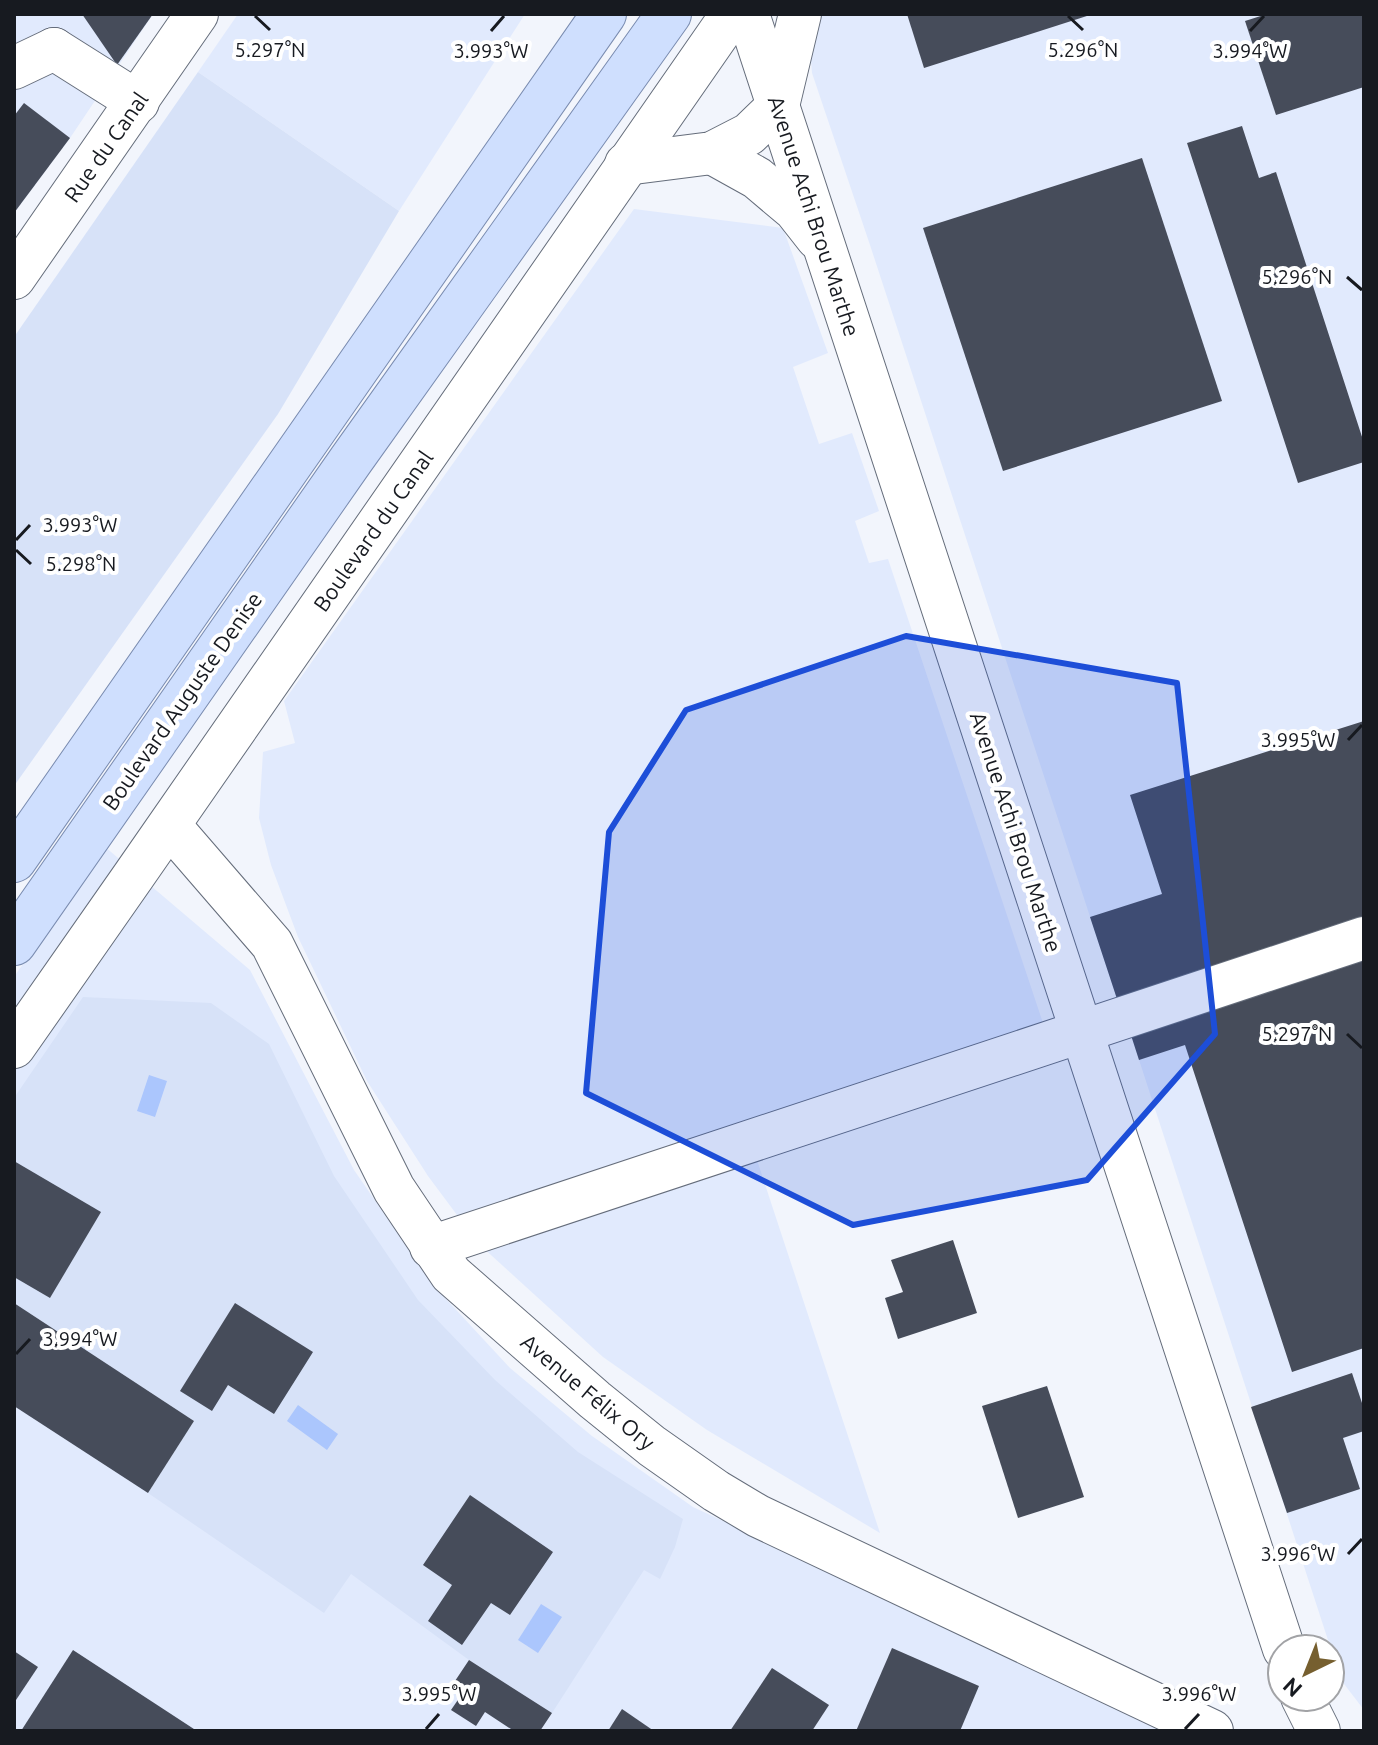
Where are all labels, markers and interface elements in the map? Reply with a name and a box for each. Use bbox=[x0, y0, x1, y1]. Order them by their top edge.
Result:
text: 5.297°N bbox=[235, 38, 305, 61]
text: 5.296°N bbox=[1048, 38, 1118, 61]
text: 3.993°W bbox=[454, 39, 528, 62]
text: 3.994°W bbox=[1213, 39, 1287, 62]
street label: Rue du Canal bbox=[59, 87, 153, 206]
street label: Avenue Achi Brou Marthe bbox=[764, 92, 865, 339]
text: 5.296°N bbox=[1262, 265, 1332, 288]
street label: Boulevard du Canal bbox=[308, 445, 438, 616]
text: 3.993°W bbox=[43, 513, 117, 536]
text: 5.298°N bbox=[46, 552, 116, 575]
street label: Boulevard Auguste Denise bbox=[97, 587, 266, 814]
street label: Avenue Achi Brou Marthe bbox=[966, 708, 1067, 955]
text: 3.995°W bbox=[1261, 728, 1335, 751]
text: 5.297°N bbox=[1262, 1022, 1332, 1045]
text: 3.994°W bbox=[43, 1327, 117, 1350]
street label: Avenue Félix Ory bbox=[516, 1328, 660, 1455]
text: 3.996°W bbox=[1261, 1542, 1335, 1565]
north arrow bbox=[1266, 1633, 1346, 1713]
text: N bbox=[1277, 1673, 1307, 1703]
text: 3.995°W bbox=[402, 1682, 476, 1705]
text: 3.996°W bbox=[1162, 1682, 1236, 1705]

